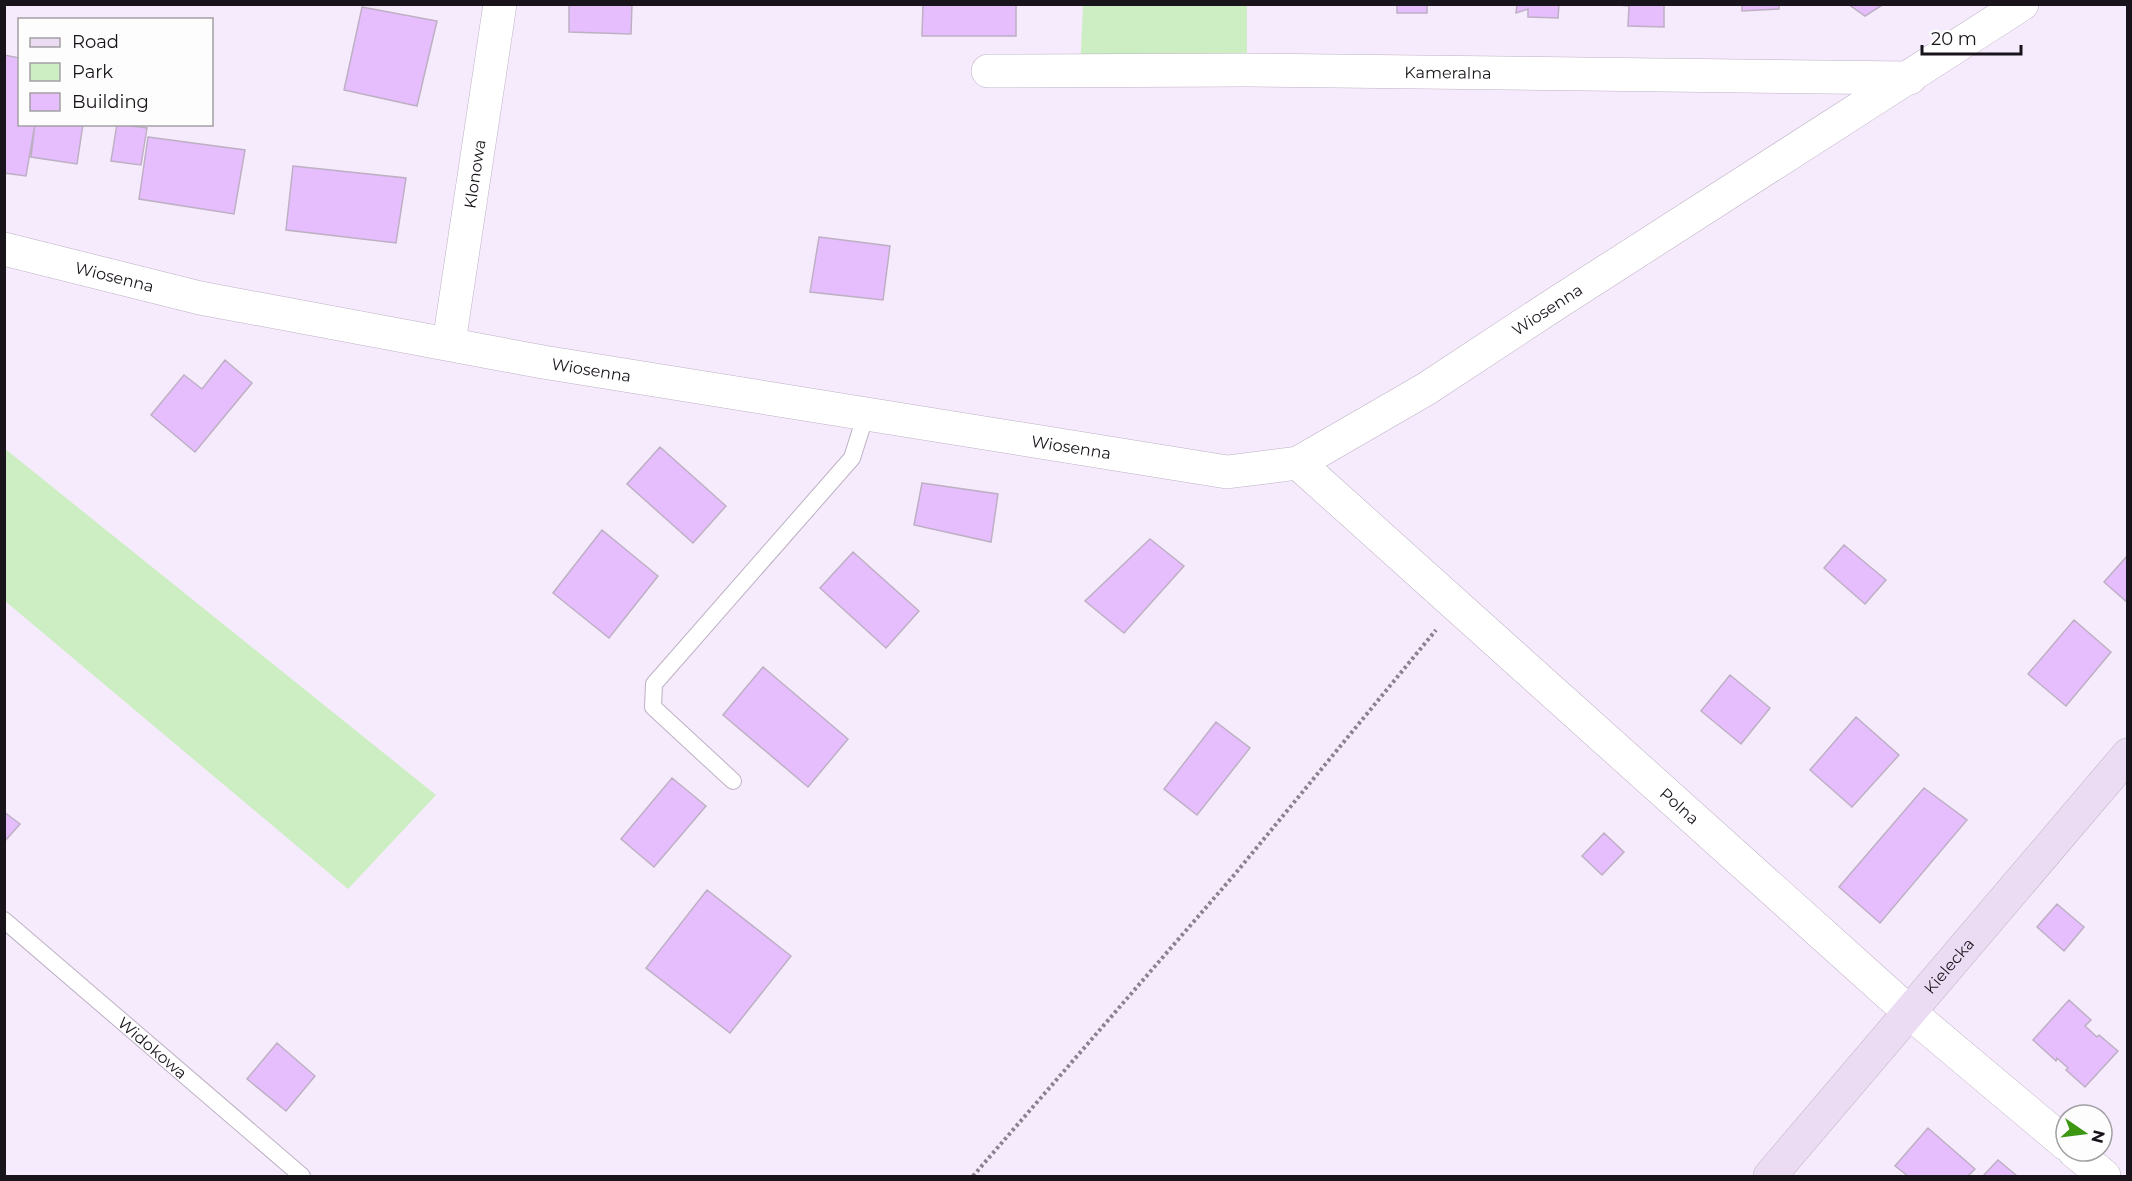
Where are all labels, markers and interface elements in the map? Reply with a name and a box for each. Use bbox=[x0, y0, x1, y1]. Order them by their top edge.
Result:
legend bbox=[18, 18, 213, 126]
scale bar bbox=[1922, 18, 2021, 56]
text: 20 m bbox=[1931, 28, 1977, 50]
text: Road bbox=[72, 31, 119, 53]
text: Park bbox=[72, 61, 113, 83]
street label: Kameralna bbox=[1404, 63, 1492, 83]
text: Building bbox=[72, 91, 149, 113]
street label: Klonowa bbox=[460, 138, 490, 210]
street label: Wiosenna bbox=[73, 258, 156, 296]
street label: Wiosenna bbox=[1508, 280, 1586, 340]
street label: Wiosenna bbox=[550, 355, 633, 386]
street label: Wiosenna bbox=[1030, 432, 1112, 463]
street label: Polna bbox=[1656, 784, 1703, 829]
street label: Kielecka bbox=[1920, 934, 1978, 998]
street label: Widokowa bbox=[114, 1013, 191, 1083]
north arrow bbox=[2054, 1103, 2114, 1163]
text: N bbox=[2087, 1128, 2109, 1145]

